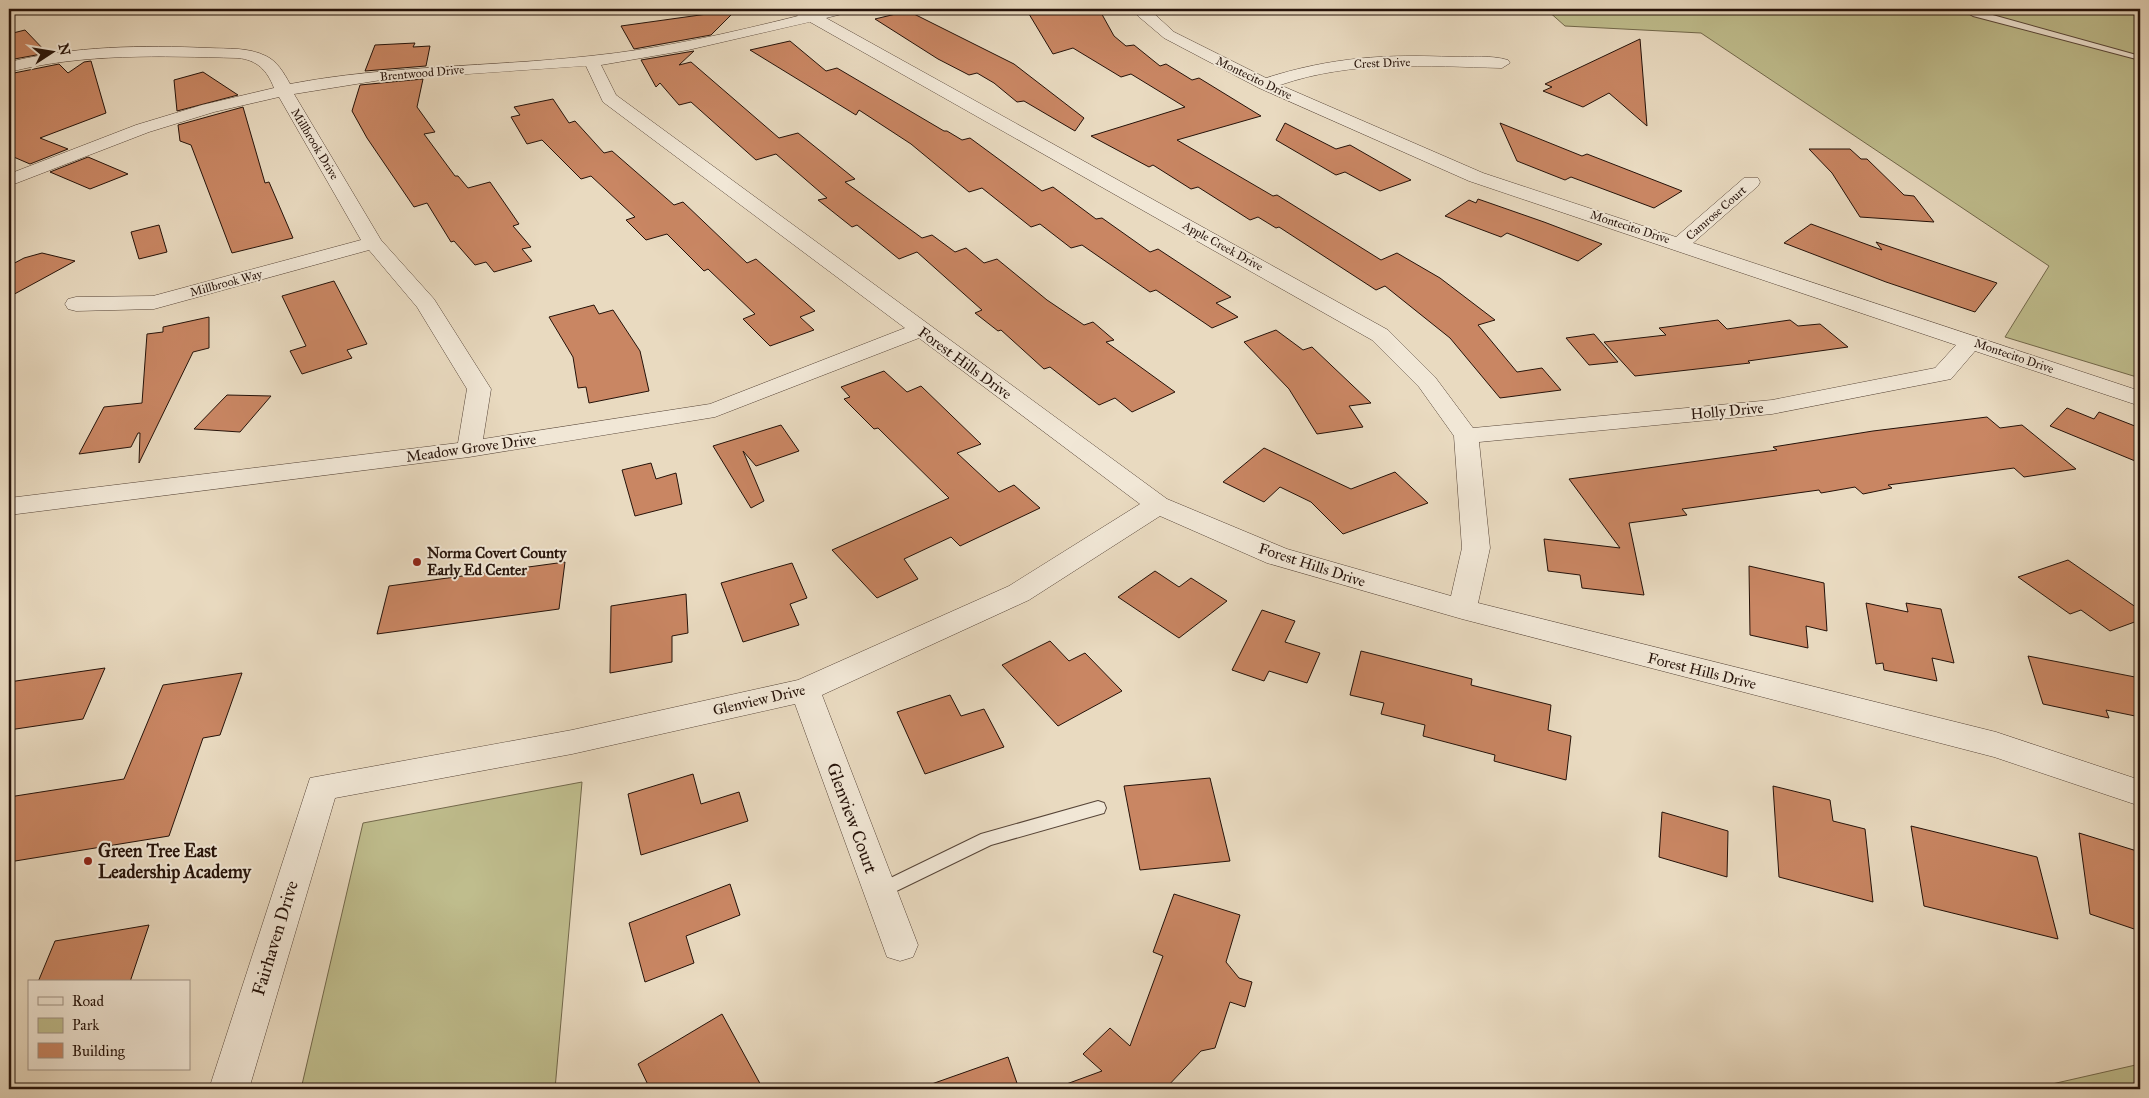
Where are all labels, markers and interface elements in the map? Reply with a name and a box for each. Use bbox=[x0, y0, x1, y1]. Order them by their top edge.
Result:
north arrow bbox=[28, 28, 78, 78]
text: N bbox=[55, 42, 74, 57]
street label: Montecito Drive bbox=[1214, 53, 1294, 103]
street label: Crest Drive bbox=[1353, 55, 1411, 71]
street label: Brentwood Drive bbox=[379, 62, 465, 84]
street label: Millbrook Drive bbox=[288, 106, 342, 182]
street label: Camrose Court bbox=[1683, 183, 1750, 243]
street label: Montecito Drive bbox=[1588, 208, 1672, 246]
street label: Apple Creek Drive bbox=[1180, 218, 1265, 274]
street label: Millbrook Way bbox=[188, 267, 264, 299]
street label: Forest Hills Drive bbox=[915, 323, 1015, 403]
street label: Montecito Drive bbox=[1972, 336, 2056, 376]
street label: Holly Drive bbox=[1690, 399, 1764, 423]
street label: Meadow Grove Drive bbox=[405, 430, 537, 466]
street label: Forest Hills Drive bbox=[1256, 539, 1368, 591]
place label: Norma Covert County Early Ed Center bbox=[427, 544, 567, 580]
marker: Norma Covert County Early Ed Center bbox=[411, 556, 423, 568]
street label: Forest Hills Drive bbox=[1646, 649, 1758, 693]
street label: Glenview Drive bbox=[711, 681, 807, 719]
street label: Glenview Court bbox=[822, 760, 882, 877]
place label: Green Tree East Leadership Academy bbox=[98, 840, 253, 884]
marker: Green Tree East Leadership Academy bbox=[82, 855, 94, 867]
street label: Fairhaven Drive bbox=[247, 878, 303, 998]
legend bbox=[28, 980, 190, 1070]
text: Road bbox=[72, 992, 104, 1010]
text: Park bbox=[72, 1016, 99, 1034]
text: Building bbox=[72, 1042, 126, 1060]

